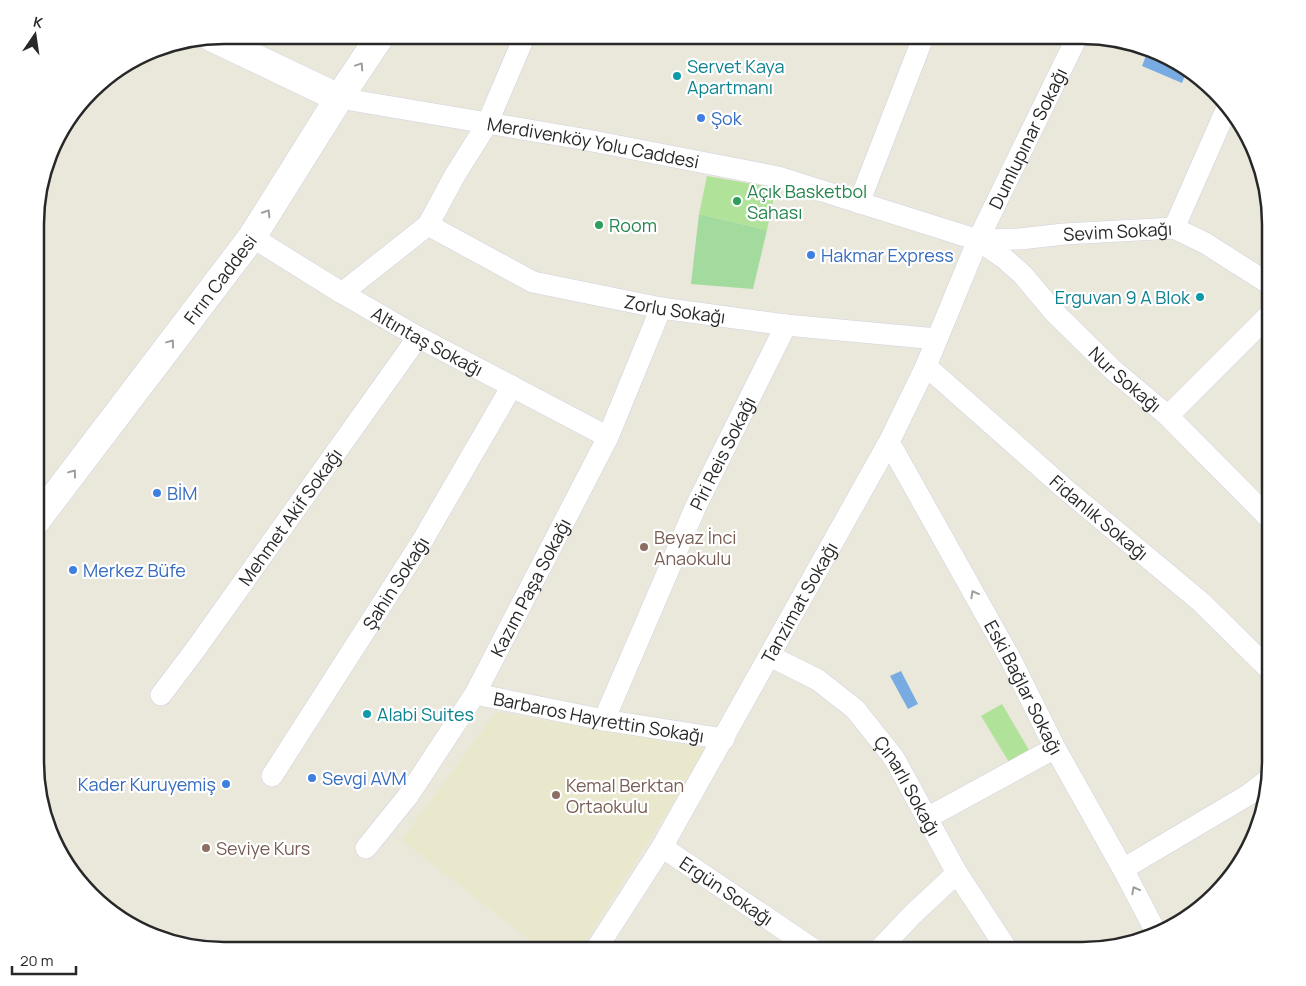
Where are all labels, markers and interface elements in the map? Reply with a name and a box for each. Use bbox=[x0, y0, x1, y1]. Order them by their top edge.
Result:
north arrow bbox=[10, 10, 60, 60]
text: K bbox=[31, 12, 46, 32]
place label: Servet Kaya Apartmanı bbox=[687, 54, 785, 99]
one-way arrow bbox=[354, 63, 363, 72]
street label: Dumlupınar Sokağı bbox=[983, 64, 1072, 213]
marker: Servet Kaya Apartmanı bbox=[671, 70, 683, 82]
place label: Şok bbox=[711, 106, 743, 130]
street label: Merdivenköy Yolu Caddesi bbox=[485, 111, 701, 173]
marker: Şok bbox=[695, 112, 707, 124]
place label: Açık Basketbol Sahası bbox=[747, 179, 867, 224]
marker: Açık Basketbol Sahası bbox=[731, 195, 743, 207]
one-way arrow bbox=[261, 209, 271, 218]
place label: Room bbox=[609, 213, 657, 237]
street label: Sevim Sokağı bbox=[1063, 216, 1173, 246]
marker: Room bbox=[593, 219, 605, 231]
street label: Fırın Caddesi bbox=[178, 229, 262, 329]
place label: Hakmar Express bbox=[821, 243, 954, 267]
marker: Hakmar Express bbox=[805, 249, 817, 261]
place label: Erguvan 9 A Blok bbox=[1055, 285, 1191, 309]
street label: Zorlu Sokağı bbox=[622, 289, 727, 329]
marker: Erguvan 9 A Blok bbox=[1194, 291, 1206, 303]
street label: Altıntaş Sokağı bbox=[367, 301, 487, 381]
one-way arrow bbox=[165, 339, 174, 349]
street label: Nur Sokağı bbox=[1084, 341, 1166, 417]
street label: Piri Reis Sokağı bbox=[684, 392, 761, 514]
street label: Mehmet Akif Sokağı bbox=[233, 443, 347, 590]
street label: Fidanlık Sokağı bbox=[1045, 469, 1153, 565]
one-way arrow bbox=[67, 470, 75, 479]
place label: BİM bbox=[167, 481, 197, 505]
marker: BİM bbox=[151, 487, 163, 499]
street label: Kazım Paşa Sokağı bbox=[485, 514, 576, 660]
place label: Beyaz İnci Anaokulu bbox=[654, 525, 736, 570]
street label: Şahin Sokağı bbox=[357, 532, 434, 634]
street label: Tanzimat Sokağı bbox=[755, 537, 843, 668]
marker: Beyaz İnci Anaokulu bbox=[638, 541, 650, 553]
place label: Merkez Büfe bbox=[83, 558, 186, 582]
marker: Merkez Büfe bbox=[67, 564, 79, 576]
one-way arrow bbox=[971, 590, 981, 599]
street label: Eski Bağlar Sokağı bbox=[979, 616, 1068, 759]
street label: Barbaros Hayrettin Sokağı bbox=[491, 686, 706, 748]
place label: Alabi Suites bbox=[377, 702, 474, 726]
marker: Alabi Suites bbox=[361, 708, 373, 720]
street label: Çınarlı Sokağı bbox=[869, 731, 946, 840]
place label: Sevgi AVM bbox=[322, 766, 407, 790]
place label: Kader Kuruyemiş bbox=[78, 772, 216, 796]
marker: Sevgi AVM bbox=[306, 772, 318, 784]
place label: Kemal Berktan Ortaokulu bbox=[566, 773, 684, 818]
marker: Kader Kuruyemiş bbox=[220, 778, 232, 790]
marker: Kemal Berktan Ortaokulu bbox=[550, 789, 562, 801]
place label: Seviye Kurs bbox=[216, 836, 310, 860]
marker: Seviye Kurs bbox=[200, 842, 212, 854]
street label: Ergün Sokağı bbox=[675, 851, 778, 931]
one-way arrow bbox=[1131, 887, 1141, 896]
scale bar bbox=[12, 944, 76, 976]
text: 20 m bbox=[20, 950, 53, 971]

